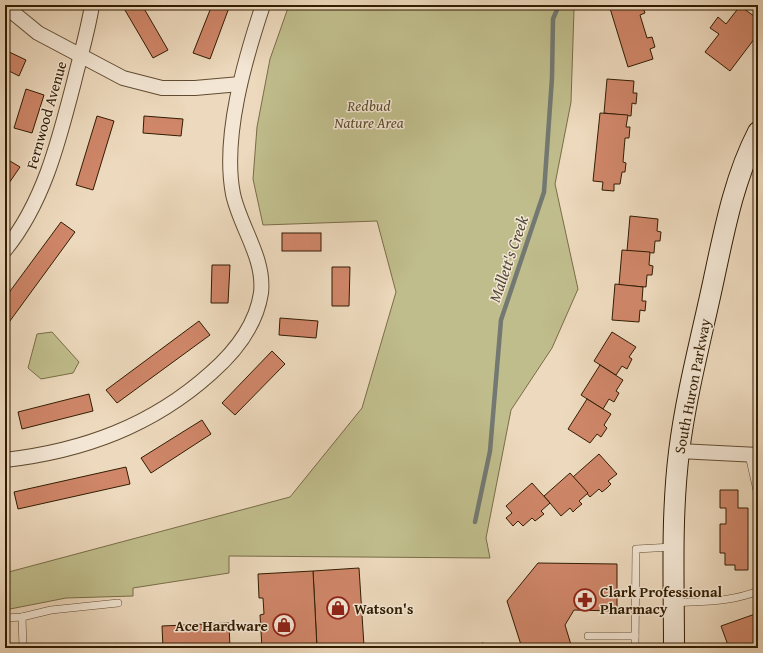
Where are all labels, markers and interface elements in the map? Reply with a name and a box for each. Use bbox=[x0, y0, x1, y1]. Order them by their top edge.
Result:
street label: Fernwood Avenue bbox=[21, 59, 71, 171]
park label: Redbud Nature Area bbox=[334, 95, 404, 133]
water label: Mallett's Creek bbox=[482, 212, 534, 305]
street label: South Huron Parkway bbox=[669, 316, 716, 455]
place label: Clark Professional Pharmacy bbox=[600, 581, 723, 619]
pharmacy icon: Clark Professional Pharmacy bbox=[572, 587, 598, 613]
shop icon: Watson's bbox=[325, 595, 351, 621]
place label: Watson's bbox=[354, 598, 413, 619]
shop icon: Ace Hardware bbox=[271, 612, 297, 638]
place label: Ace Hardware bbox=[175, 615, 268, 636]

